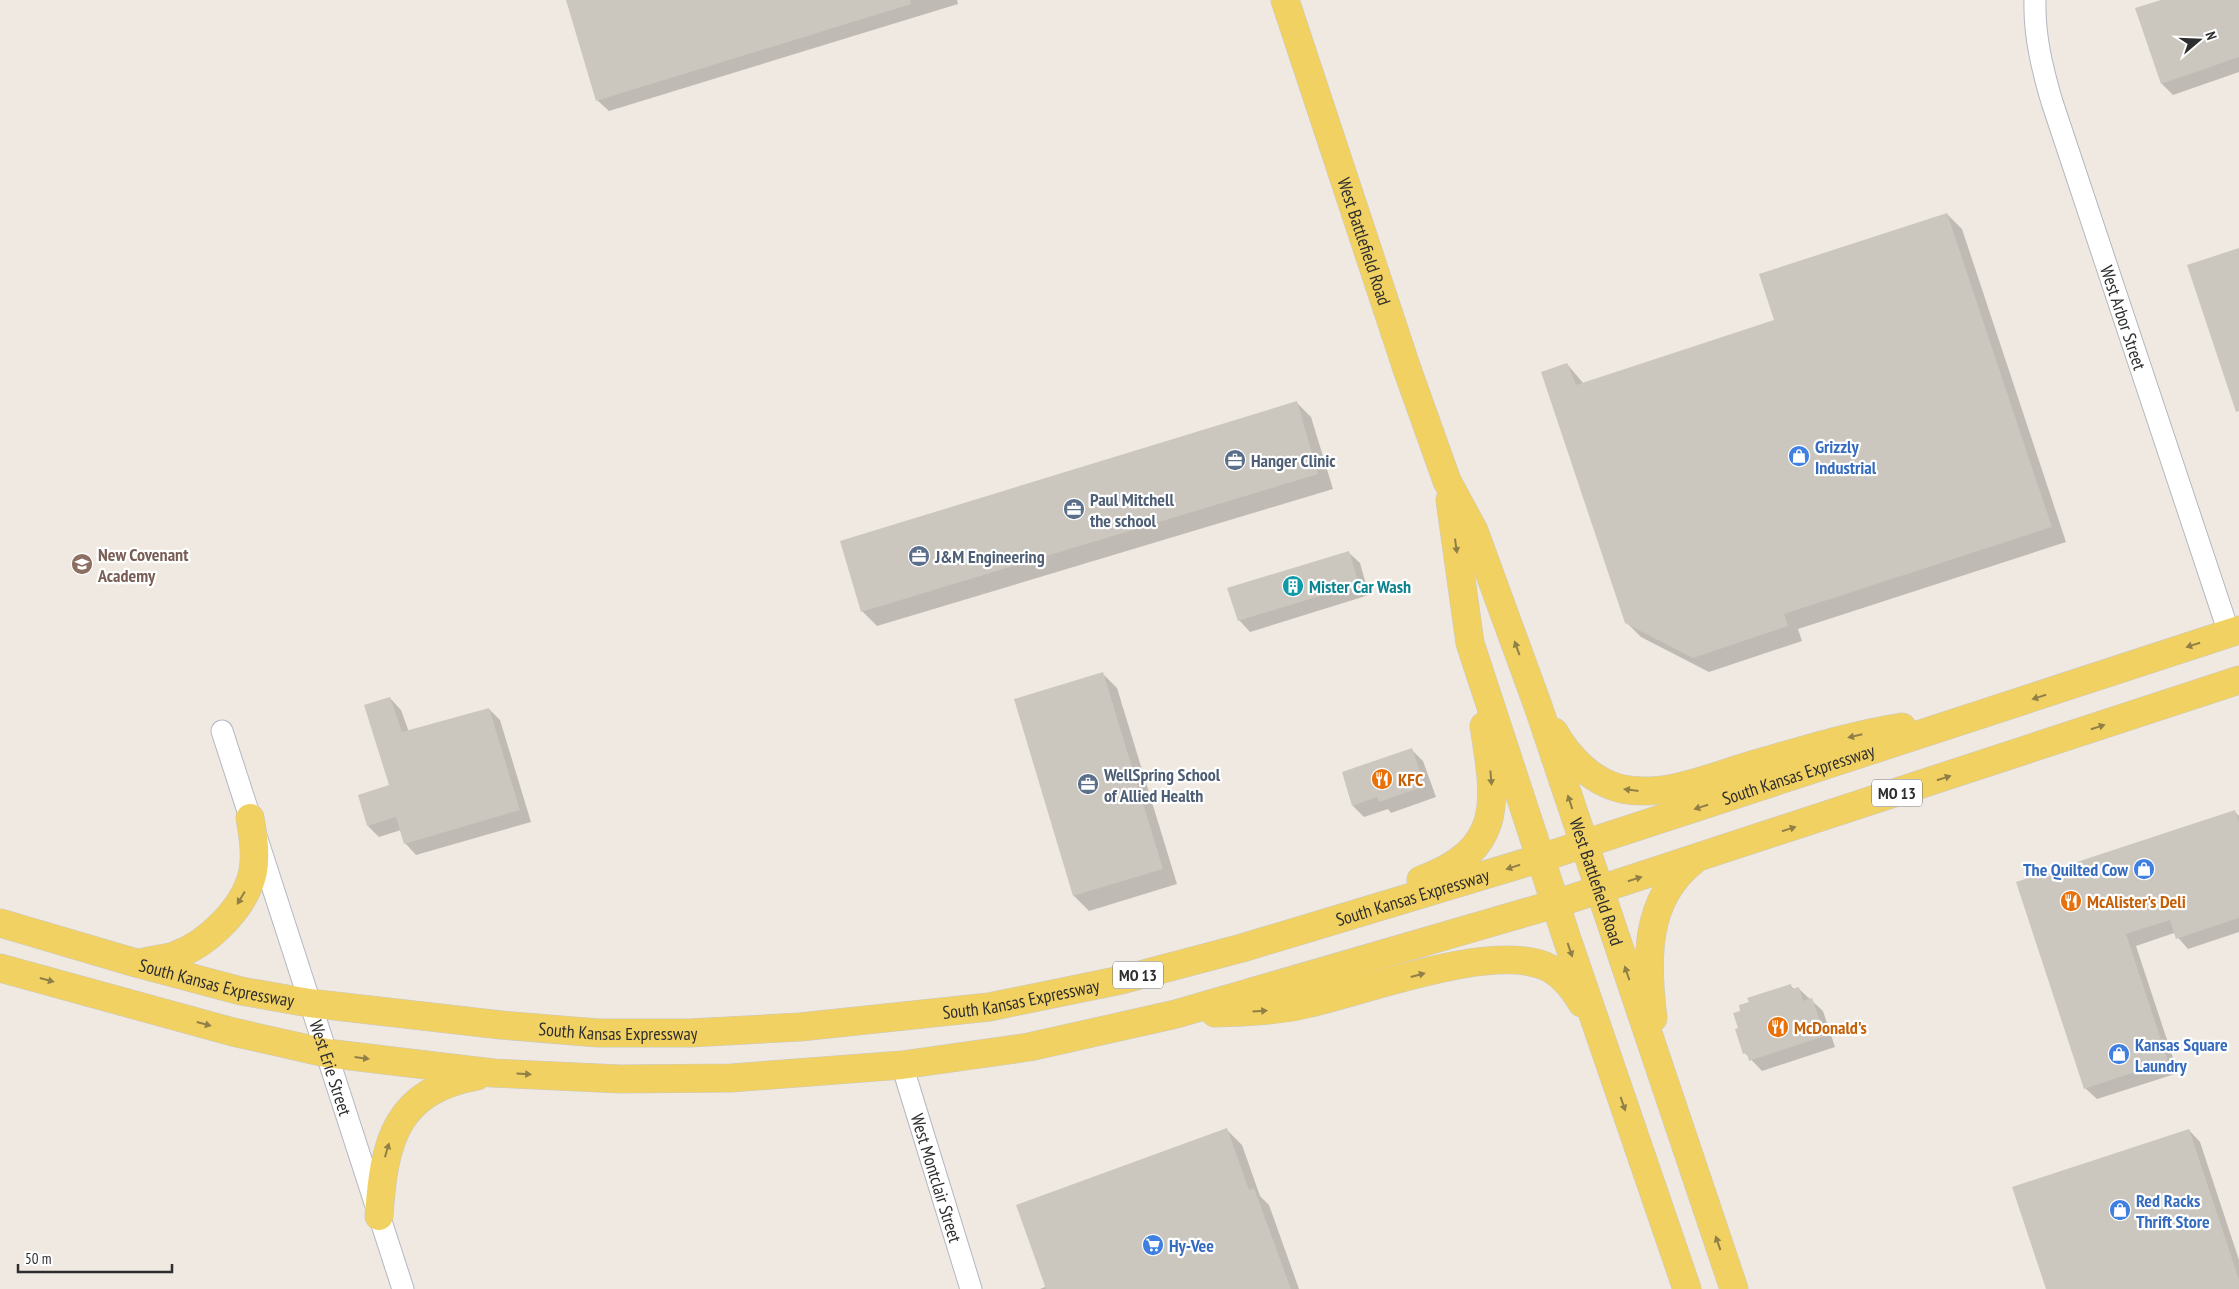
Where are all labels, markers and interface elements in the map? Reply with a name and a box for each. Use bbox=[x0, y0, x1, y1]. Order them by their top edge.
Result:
north arrow bbox=[2174, 15, 2224, 65]
text: N bbox=[2202, 29, 2221, 42]
street label: West Battlefield Road bbox=[1333, 174, 1397, 308]
street label: West Arbor Street bbox=[2096, 262, 2152, 373]
place label: Grizzly Industrial bbox=[1815, 435, 1877, 479]
shop icon: Grizzly Industrial bbox=[1787, 444, 1811, 468]
office icon: Hanger Clinic bbox=[1223, 448, 1247, 472]
place label: Hanger Clinic bbox=[1251, 449, 1336, 472]
place label: Paul Mitchell the school bbox=[1090, 488, 1174, 532]
office icon: Paul Mitchell the school bbox=[1062, 497, 1086, 521]
one-way arrow bbox=[1453, 539, 1461, 555]
place label: New Covenant Academy bbox=[97, 543, 189, 587]
office icon: J&M Engineering bbox=[907, 544, 931, 568]
place label: J&M Engineering bbox=[934, 545, 1045, 568]
school or university icon: New Covenant Academy bbox=[70, 552, 94, 576]
building icon: Mister Car Wash bbox=[1281, 574, 1305, 598]
place label: Mister Car Wash bbox=[1309, 575, 1411, 598]
one-way arrow bbox=[1513, 641, 1520, 656]
one-way arrow bbox=[2185, 642, 2200, 649]
one-way arrow bbox=[2031, 693, 2046, 701]
one-way arrow bbox=[2091, 723, 2106, 731]
one-way arrow bbox=[1848, 732, 1863, 740]
street label: South Kansas Expressway bbox=[1719, 738, 1878, 810]
place label: WellSpring School of Allied Health bbox=[1103, 763, 1221, 807]
restaurant icon: KFC bbox=[1370, 767, 1394, 791]
place label: KFC bbox=[1398, 768, 1423, 791]
one-way arrow bbox=[1487, 770, 1495, 786]
office icon: WellSpring School of Allied Health bbox=[1076, 772, 1100, 796]
one-way arrow bbox=[1936, 773, 1951, 781]
road number: MO 13 bbox=[1872, 780, 1922, 806]
one-way arrow bbox=[1622, 786, 1638, 794]
one-way arrow bbox=[1566, 794, 1574, 809]
one-way arrow bbox=[1693, 803, 1708, 811]
street label: West Battlefield Road bbox=[1565, 815, 1629, 948]
one-way arrow bbox=[1782, 824, 1797, 832]
shop icon: The Quilted Cow bbox=[2132, 857, 2156, 881]
place label: The Quilted Cow bbox=[2023, 858, 2128, 881]
street label: South Kansas Expressway bbox=[1333, 863, 1492, 931]
one-way arrow bbox=[1505, 863, 1520, 871]
one-way arrow bbox=[1627, 874, 1642, 882]
restaurant icon: McAlister's Deli bbox=[2059, 889, 2083, 913]
place label: McAlister's Deli bbox=[2087, 890, 2186, 913]
one-way arrow bbox=[236, 892, 245, 905]
one-way arrow bbox=[1567, 943, 1575, 958]
street label: South Kansas Expressway bbox=[137, 953, 296, 1012]
road number: MO 13 bbox=[1113, 962, 1163, 988]
one-way arrow bbox=[1623, 965, 1630, 980]
one-way arrow bbox=[1410, 971, 1425, 979]
street label: South Kansas Expressway bbox=[941, 973, 1101, 1023]
one-way arrow bbox=[40, 977, 55, 985]
one-way arrow bbox=[1252, 1006, 1268, 1014]
restaurant icon: McDonald's bbox=[1766, 1015, 1790, 1039]
place label: McDonald's bbox=[1794, 1016, 1867, 1039]
street label: West Erie Street bbox=[305, 1017, 357, 1118]
street label: South Kansas Expressway bbox=[538, 1017, 698, 1045]
one-way arrow bbox=[196, 1020, 211, 1028]
place label: Kansas Square Laundry bbox=[2135, 1033, 2228, 1077]
shop icon: Kansas Square Laundry bbox=[2107, 1042, 2131, 1066]
one-way arrow bbox=[355, 1054, 371, 1062]
one-way arrow bbox=[516, 1071, 532, 1079]
one-way arrow bbox=[1620, 1096, 1627, 1111]
street label: West Montclair Street bbox=[906, 1111, 967, 1245]
one-way arrow bbox=[384, 1143, 392, 1158]
place label: Red Racks Thrift Store bbox=[2136, 1189, 2210, 1233]
shop icon: Red Racks Thrift Store bbox=[2108, 1198, 2132, 1222]
supermarket icon: Hy-Vee bbox=[1141, 1233, 1165, 1257]
place label: Hy-Vee bbox=[1169, 1234, 1214, 1257]
one-way arrow bbox=[1714, 1235, 1722, 1250]
scale bar bbox=[18, 1242, 171, 1274]
text: 50 m bbox=[25, 1249, 51, 1268]

